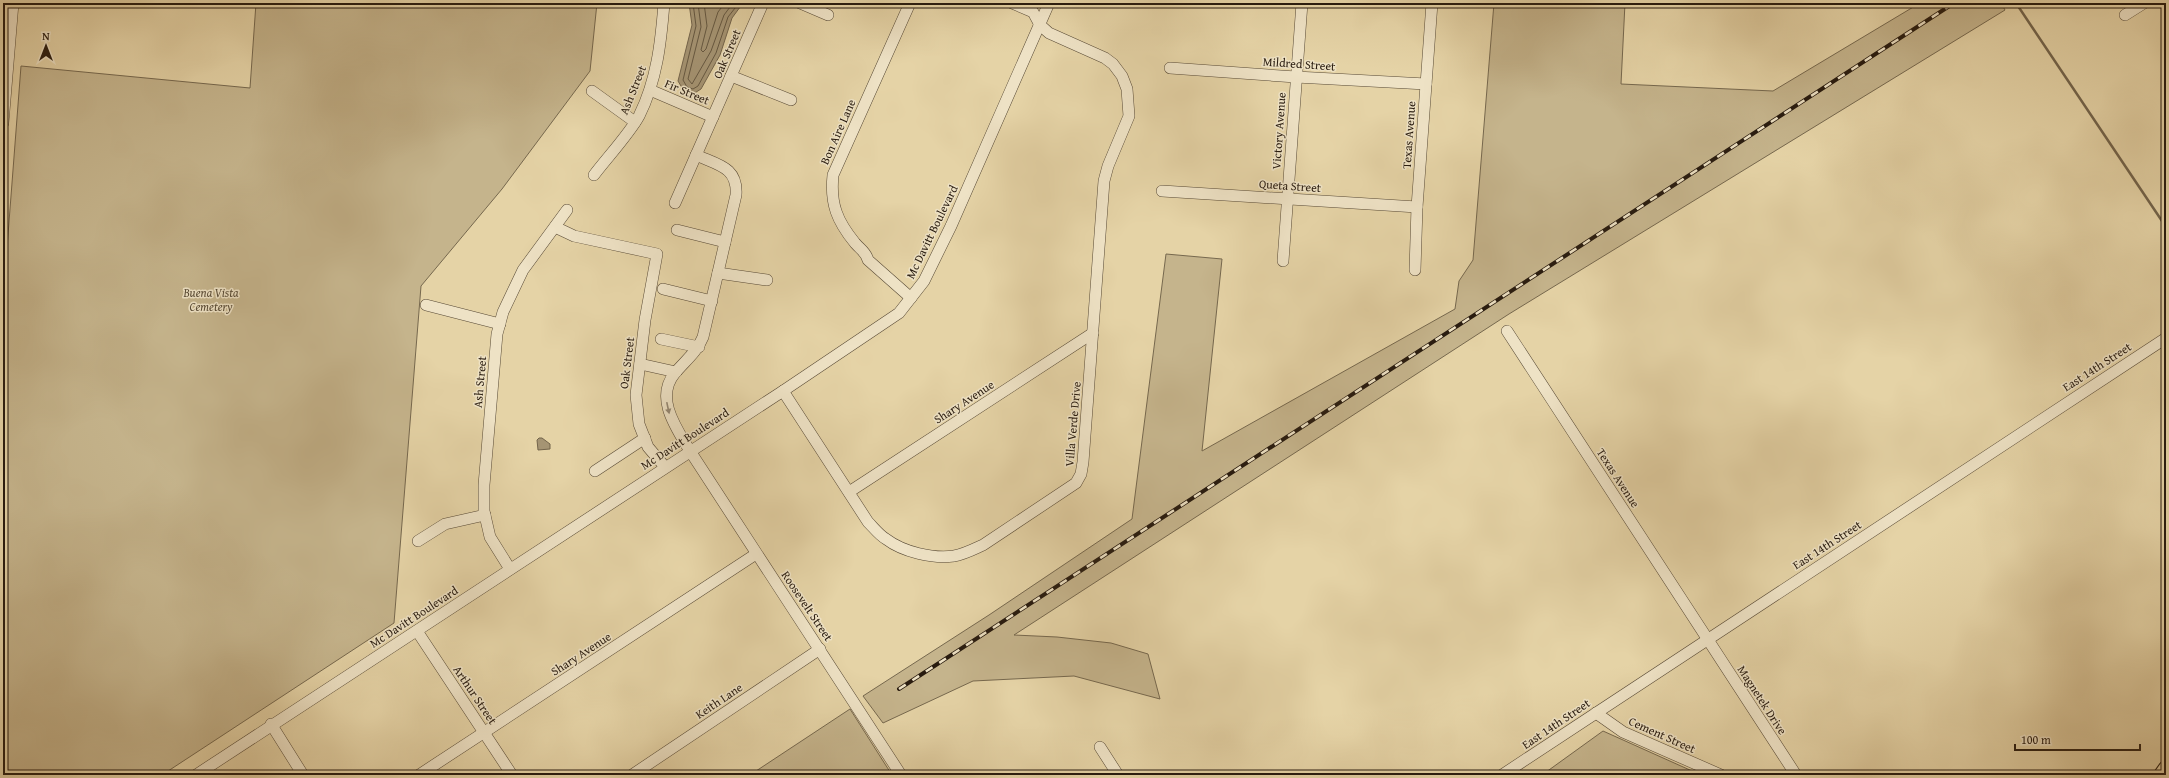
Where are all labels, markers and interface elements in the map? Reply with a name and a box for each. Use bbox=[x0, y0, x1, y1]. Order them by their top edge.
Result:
north arrow bbox=[26, 26, 66, 66]
street label: Oak Street bbox=[709, 26, 745, 81]
text: N bbox=[42, 28, 50, 44]
street label: Mildred Street bbox=[1262, 52, 1337, 75]
street label: Ash Street bbox=[615, 62, 650, 117]
street label: Fir Street bbox=[662, 74, 713, 109]
street label: Victory Avenue bbox=[1267, 91, 1290, 170]
street label: Bon Aire Lane bbox=[816, 96, 860, 167]
street label: Texas Avenue bbox=[1398, 100, 1419, 169]
street label: Queta Street bbox=[1258, 175, 1322, 196]
street label: Mc Davitt Boulevard bbox=[902, 182, 962, 281]
park label: Buena Vista Cemetery bbox=[183, 284, 239, 315]
street label: Oak Street bbox=[615, 335, 638, 390]
street label: East 14th Street bbox=[2059, 338, 2135, 395]
street label: Ash Street bbox=[469, 355, 490, 408]
street label: Shary Avenue bbox=[930, 376, 997, 427]
street label: Villa Verde Drive bbox=[1060, 380, 1085, 467]
one-way arrow bbox=[666, 402, 672, 415]
street label: Mc Davitt Boulevard bbox=[637, 403, 733, 474]
street label: Texas Avenue bbox=[1593, 445, 1644, 511]
street label: East 14th Street bbox=[1789, 516, 1865, 573]
street label: Roosevelt Street bbox=[778, 567, 838, 645]
street label: Mc Davitt Boulevard bbox=[366, 581, 462, 652]
street label: Shary Avenue bbox=[547, 628, 614, 679]
street label: Arthur Street bbox=[449, 662, 502, 728]
street label: Magnetek Drive bbox=[1734, 662, 1791, 738]
street label: Keith Lane bbox=[692, 678, 746, 723]
street label: East 14th Street bbox=[1518, 694, 1594, 753]
street label: Cement Street bbox=[1626, 712, 1699, 757]
scale bar bbox=[2015, 726, 2140, 752]
text: 100 m bbox=[2021, 731, 2051, 748]

